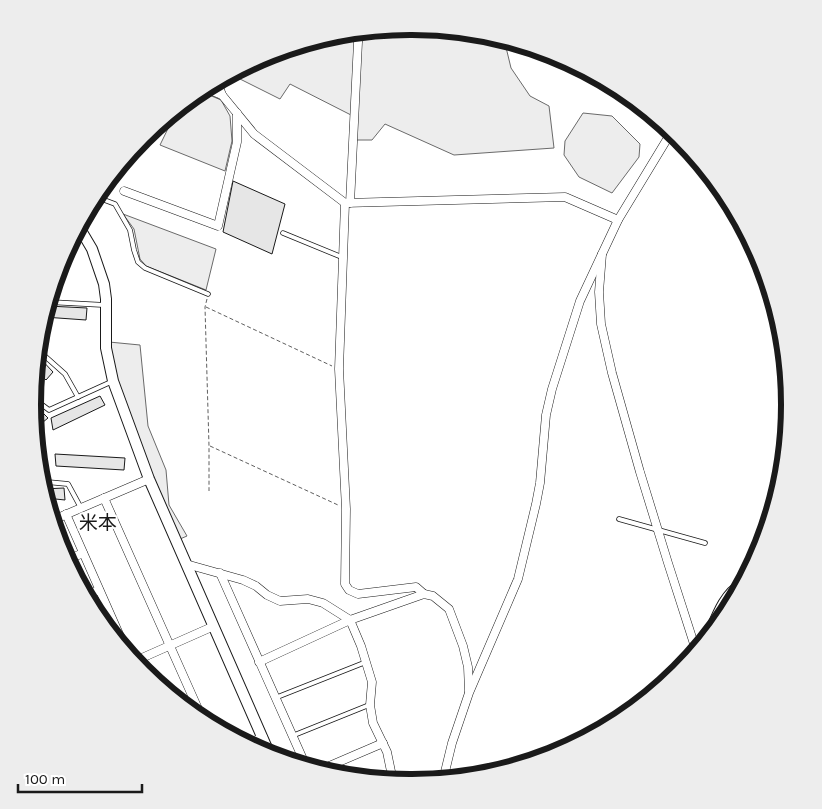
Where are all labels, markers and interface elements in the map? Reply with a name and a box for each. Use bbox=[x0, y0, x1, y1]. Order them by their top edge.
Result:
district label: 米本 bbox=[79, 512, 117, 534]
scale bar bbox=[18, 762, 141, 794]
text: 100 m bbox=[25, 770, 65, 788]

